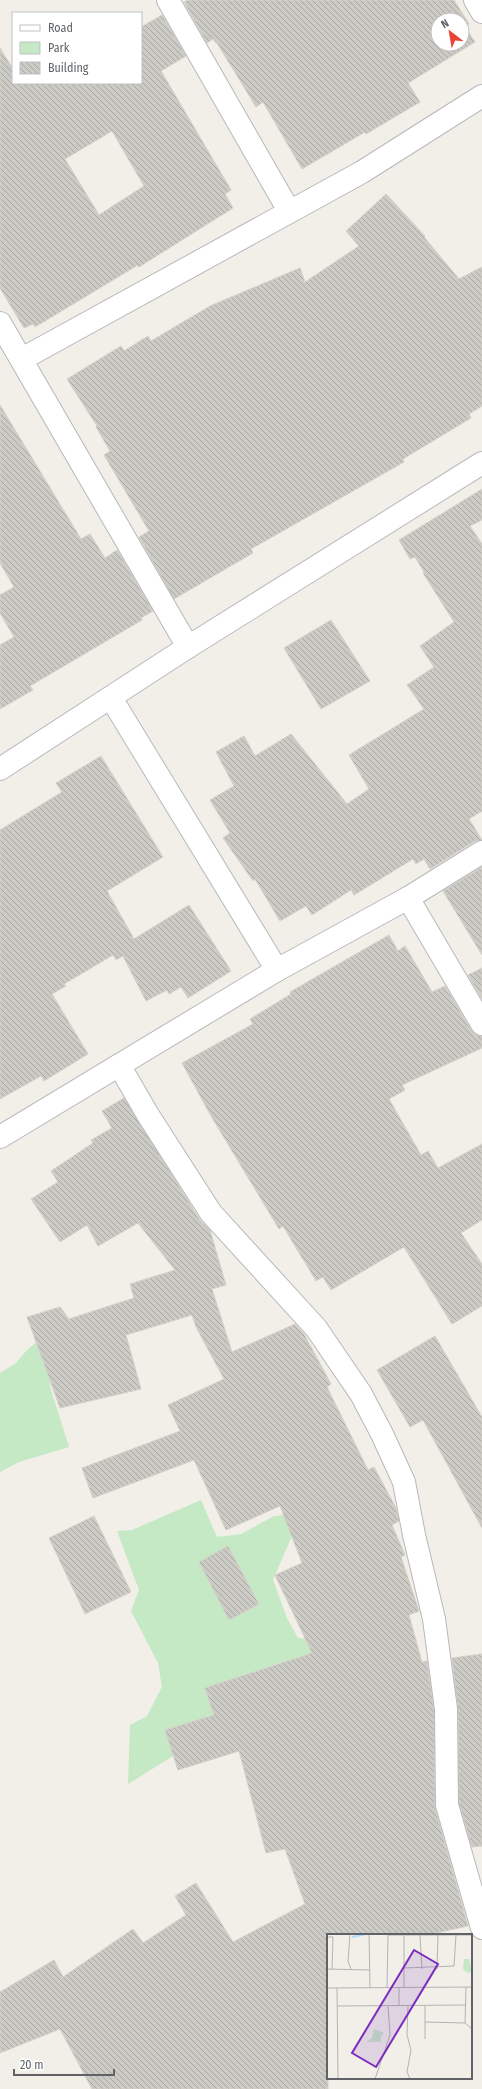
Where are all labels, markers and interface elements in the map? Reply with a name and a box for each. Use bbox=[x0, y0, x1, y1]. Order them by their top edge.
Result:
legend bbox=[12, 12, 142, 84]
north arrow bbox=[430, 12, 470, 52]
text: N bbox=[439, 17, 451, 31]
text: Road bbox=[48, 21, 73, 35]
text: Park bbox=[48, 41, 70, 55]
text: Building bbox=[48, 61, 89, 75]
inset map bbox=[327, 1934, 472, 2079]
scale bar bbox=[14, 2051, 114, 2077]
text: 20 m bbox=[20, 2058, 44, 2072]

